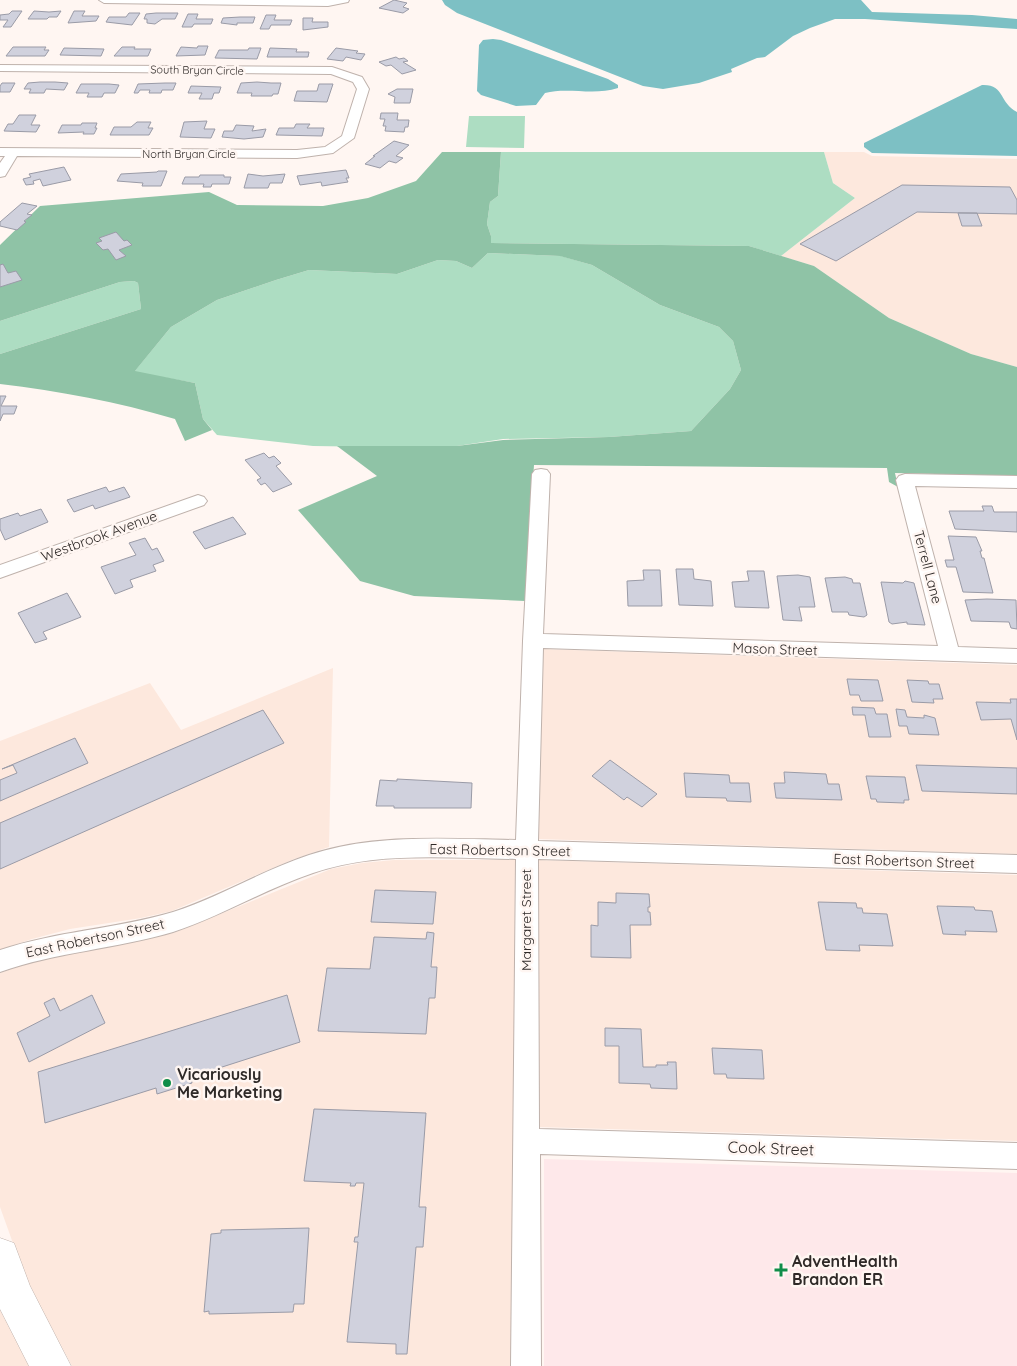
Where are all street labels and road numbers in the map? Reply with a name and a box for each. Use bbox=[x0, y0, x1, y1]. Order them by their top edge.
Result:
street label: South Bryan Circle bbox=[150, 62, 244, 78]
street label: North Bryan Circle bbox=[142, 147, 236, 161]
street label: Westbrook Avenue bbox=[38, 507, 160, 565]
street label: Terrell Lane bbox=[910, 528, 946, 606]
street label: Mason Street bbox=[732, 639, 818, 659]
street label: East Robertson Street bbox=[429, 840, 571, 860]
street label: East Robertson Street bbox=[833, 850, 975, 872]
street label: Margaret Street bbox=[517, 869, 535, 971]
street label: East Robertson Street bbox=[24, 914, 166, 961]
street label: Cook Street bbox=[727, 1136, 815, 1160]

